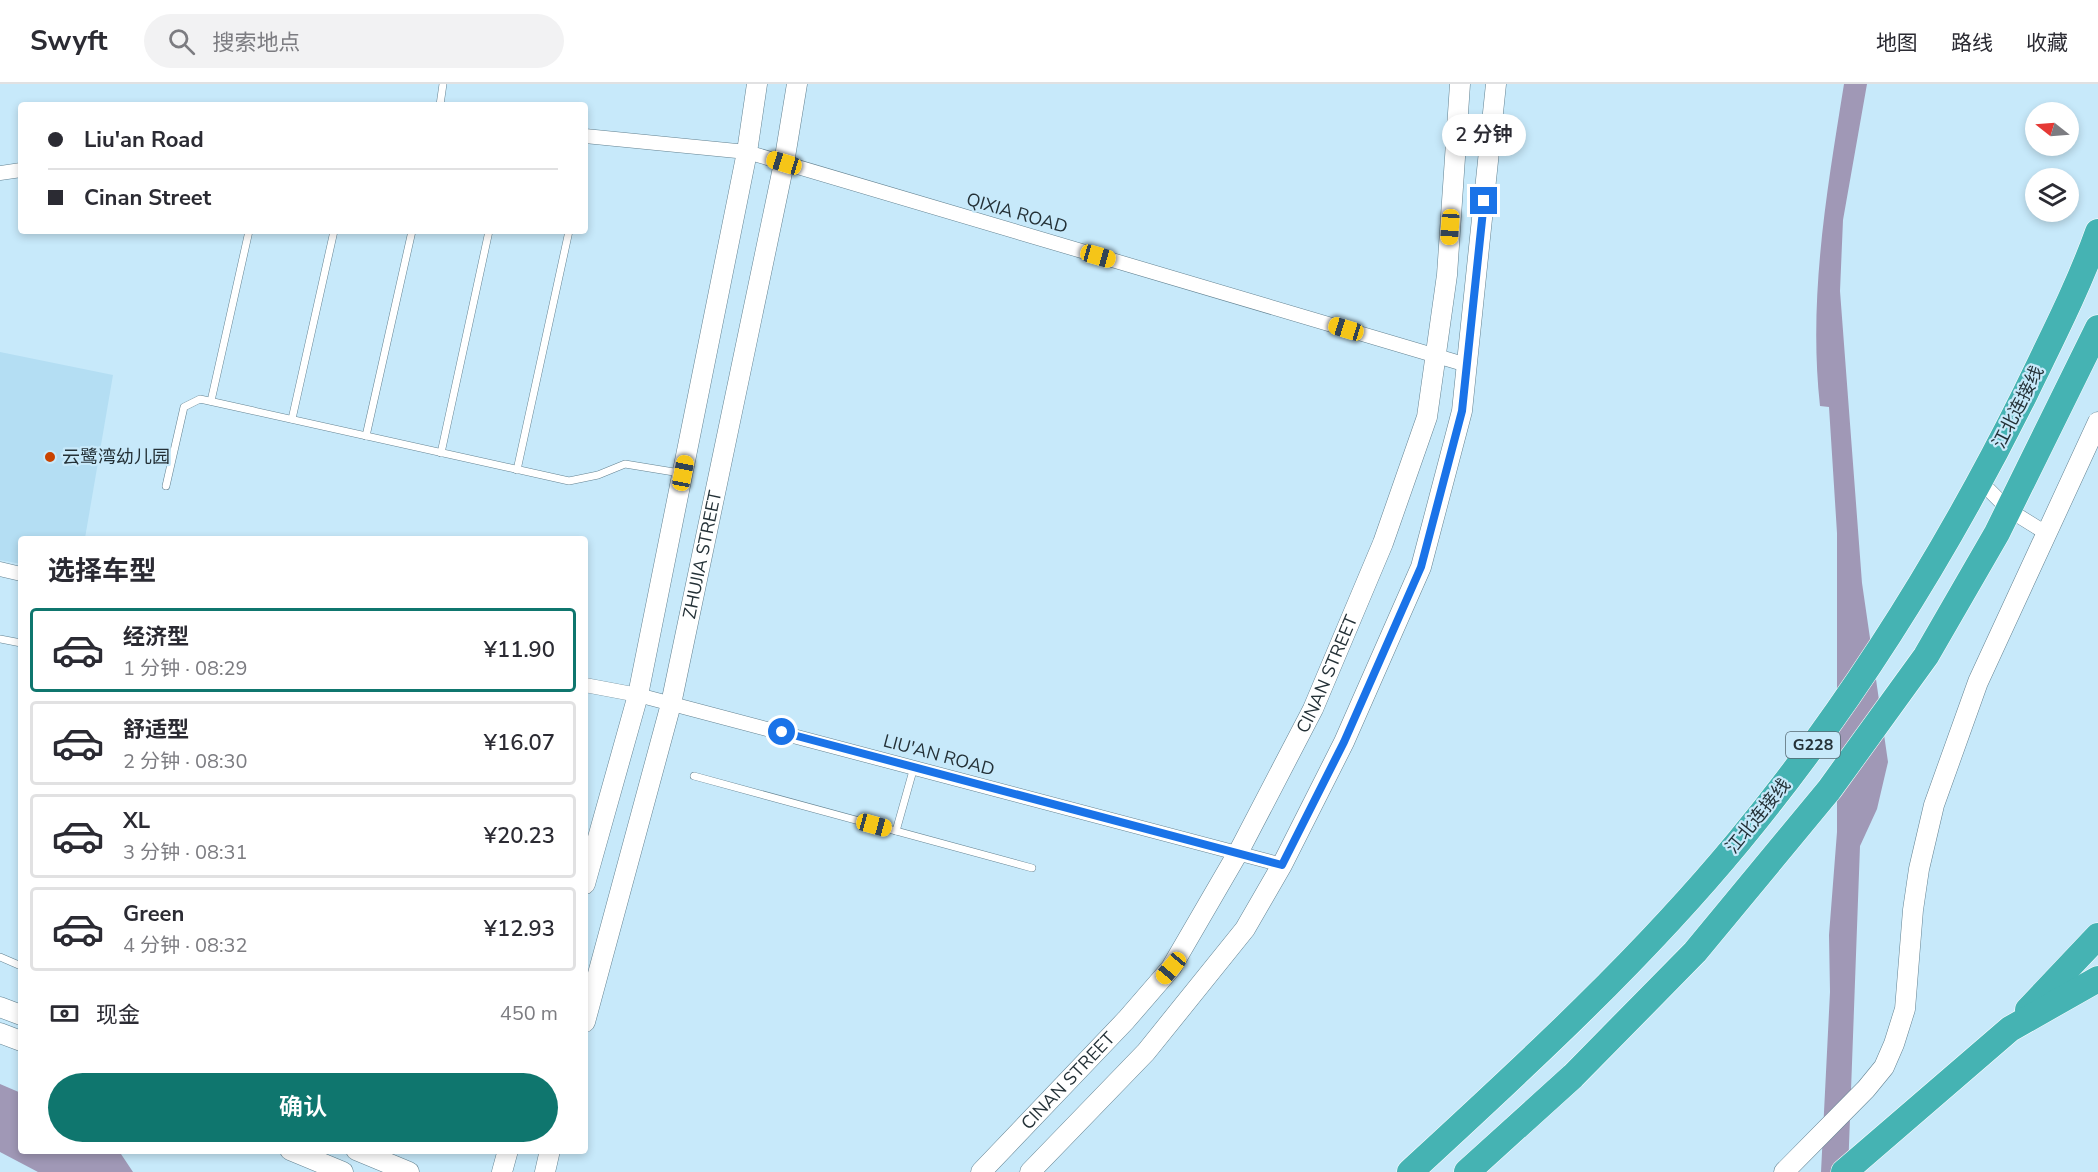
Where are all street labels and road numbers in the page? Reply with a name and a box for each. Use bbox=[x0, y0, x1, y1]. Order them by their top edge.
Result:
street label: QIXIA ROAD bbox=[963, 187, 1071, 239]
street label: 江北连接线 bbox=[1987, 361, 2049, 453]
street label: ZHUJIA STREET bbox=[677, 488, 727, 621]
street label: CINAN STREET bbox=[1291, 611, 1363, 737]
street label: LIU'AN ROAD bbox=[881, 729, 997, 781]
road number: G228 bbox=[1786, 732, 1840, 758]
street label: 江北连接线 bbox=[1720, 773, 1796, 859]
street label: CINAN STREET bbox=[1016, 1027, 1120, 1135]

